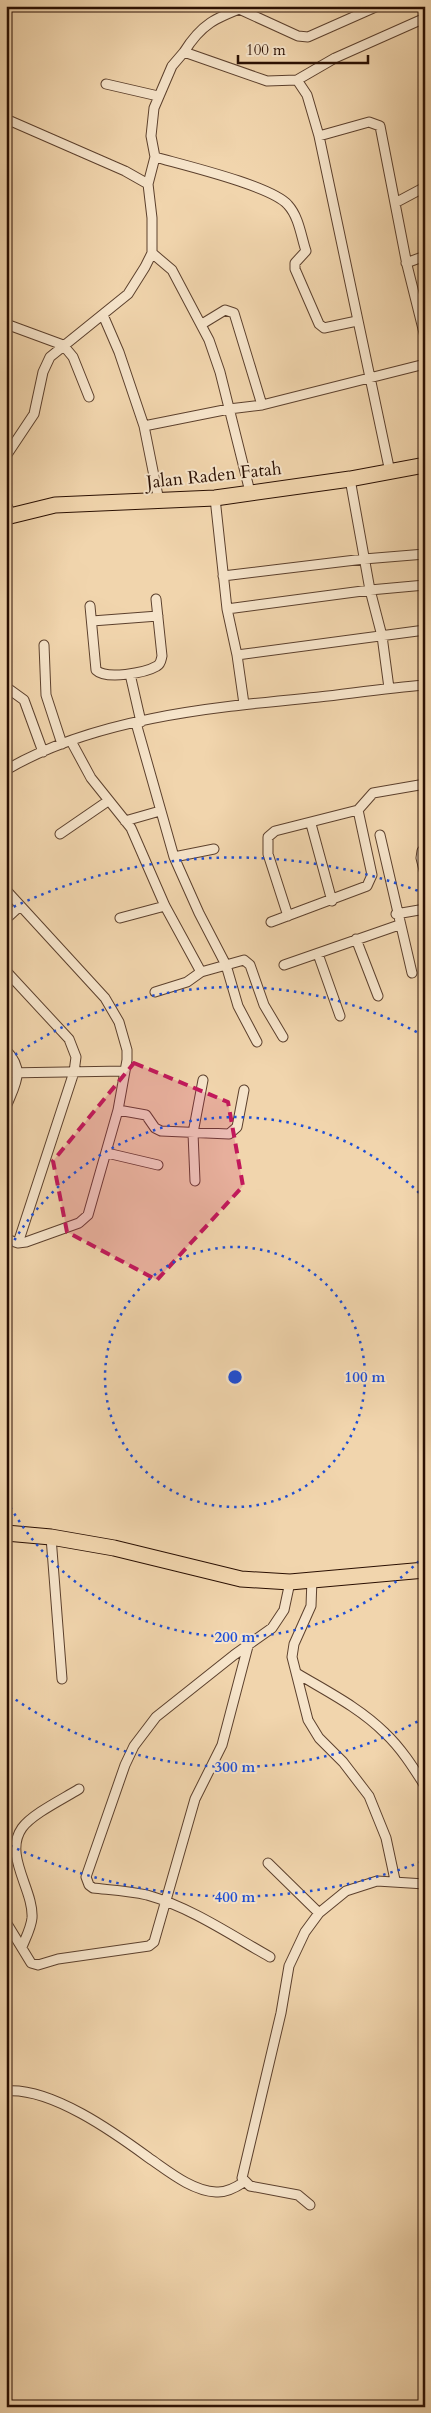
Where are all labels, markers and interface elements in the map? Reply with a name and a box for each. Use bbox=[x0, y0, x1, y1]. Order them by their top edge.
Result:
scale bar bbox=[238, 32, 368, 64]
text: 100 m bbox=[246, 40, 286, 60]
street label: Jalan Raden Fatah bbox=[142, 456, 283, 495]
text: 100 m bbox=[345, 1367, 386, 1387]
centre of rings bbox=[226, 1368, 244, 1386]
text: 200 m bbox=[215, 1627, 256, 1647]
text: 300 m bbox=[215, 1757, 256, 1777]
text: 400 m bbox=[215, 1887, 256, 1907]

